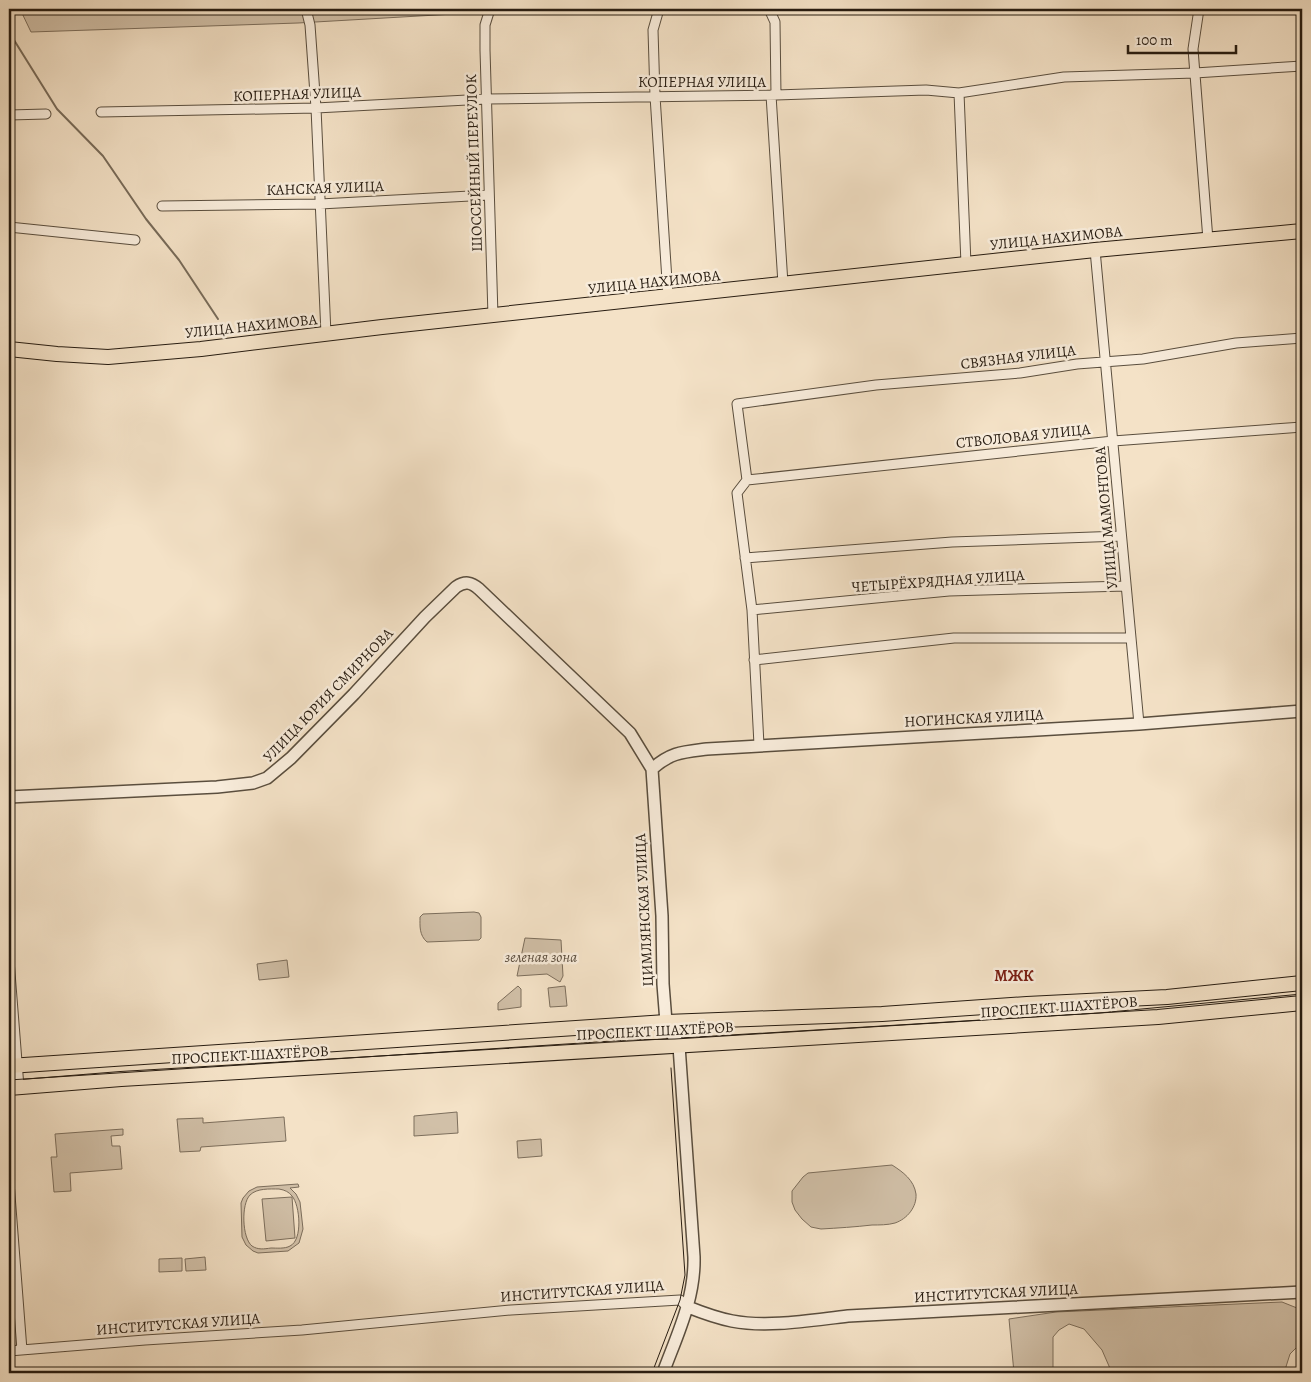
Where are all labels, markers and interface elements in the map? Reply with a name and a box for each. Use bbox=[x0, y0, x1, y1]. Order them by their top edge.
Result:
scale bar bbox=[1128, 22, 1236, 54]
text: 100 m bbox=[1136, 30, 1173, 50]
street label: КОПЕРНАЯ УЛИЦА bbox=[638, 72, 766, 92]
street label: ШОССЕЙНЫЙ ПЕРЕУЛОК bbox=[461, 73, 487, 252]
street label: КОПЕРНАЯ УЛИЦА bbox=[233, 82, 362, 106]
street label: КАНСКАЯ УЛИЦА bbox=[266, 176, 384, 200]
street label: УЛИЦА НАХИМОВА bbox=[989, 221, 1123, 255]
street label: УЛИЦА НАХИМОВА bbox=[587, 265, 721, 299]
street label: УЛИЦА НАХИМОВА bbox=[184, 309, 318, 343]
street label: СВЯЗНАЯ УЛИЦА bbox=[959, 340, 1077, 374]
street label: СТВОЛОВАЯ УЛИЦА bbox=[955, 419, 1091, 453]
street label: УЛИЦА МАМОНТОВА bbox=[1090, 446, 1122, 590]
street label: ЧЕТЫРЁХРЯДНАЯ УЛИЦА bbox=[851, 565, 1025, 597]
street label: УЛИЦА ЮРИЯ СМИРНОВА bbox=[259, 623, 398, 766]
street label: НОГИНСКАЯ УЛИЦА bbox=[904, 704, 1045, 732]
street label: ЦИМЛЯНСКАЯ УЛИЦА bbox=[630, 833, 658, 987]
park label: зеленая зона bbox=[505, 947, 577, 967]
district label: МЖК bbox=[994, 965, 1034, 987]
street label: ПРОСПЕКТ ШАХТЁРОВ bbox=[980, 992, 1138, 1022]
street label: ПРОСПЕКТ ШАХТЁРОВ bbox=[576, 1017, 734, 1045]
street label: ПРОСПЕКТ ШАХТЁРОВ bbox=[171, 1041, 329, 1069]
street label: ИНСТИТУТСКАЯ УЛИЦА bbox=[499, 1275, 665, 1307]
street label: ИНСТИТУТСКАЯ УЛИЦА bbox=[913, 1279, 1079, 1307]
street label: ИНСТИТУТСКАЯ УЛИЦА bbox=[95, 1308, 261, 1340]

